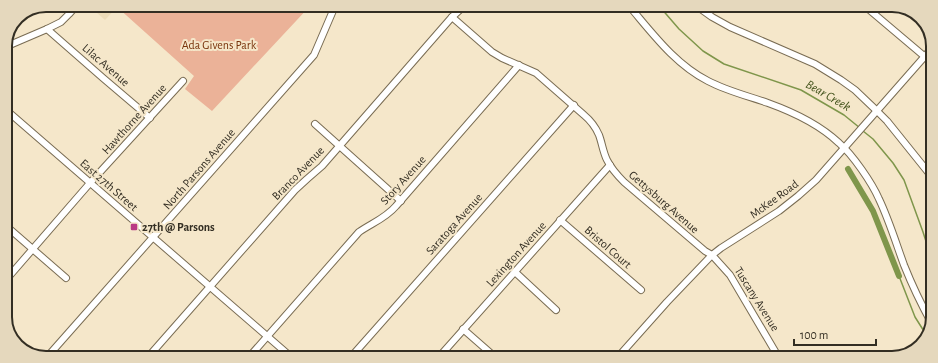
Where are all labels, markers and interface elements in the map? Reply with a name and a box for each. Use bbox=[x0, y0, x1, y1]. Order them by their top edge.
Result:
park label: Ada Givens Park bbox=[182, 39, 257, 51]
street label: Lilac Avenue bbox=[80, 41, 132, 89]
water label: Bear Creek bbox=[803, 78, 853, 114]
street label: Hawthorne Avenue bbox=[99, 82, 169, 156]
street label: North Parsons Avenue bbox=[161, 126, 237, 212]
street label: Branco Avenue bbox=[270, 144, 326, 202]
street label: Story Avenue bbox=[378, 153, 429, 207]
street label: East 27th Street bbox=[78, 157, 140, 213]
street label: Gettysburg Avenue bbox=[626, 168, 701, 236]
street label: McKee Road bbox=[748, 177, 800, 221]
street label: Saratoga Avenue bbox=[423, 191, 485, 257]
street label: Lexington Avenue bbox=[484, 219, 548, 289]
place label: 27th @ Parsons bbox=[142, 221, 215, 233]
marker: 27th @ Parsons bbox=[129, 222, 139, 232]
street label: Bristol Court bbox=[582, 224, 634, 271]
street label: Tuscany Avenue bbox=[732, 265, 782, 334]
scale bar bbox=[794, 321, 876, 347]
text: 100 m bbox=[800, 329, 828, 341]

